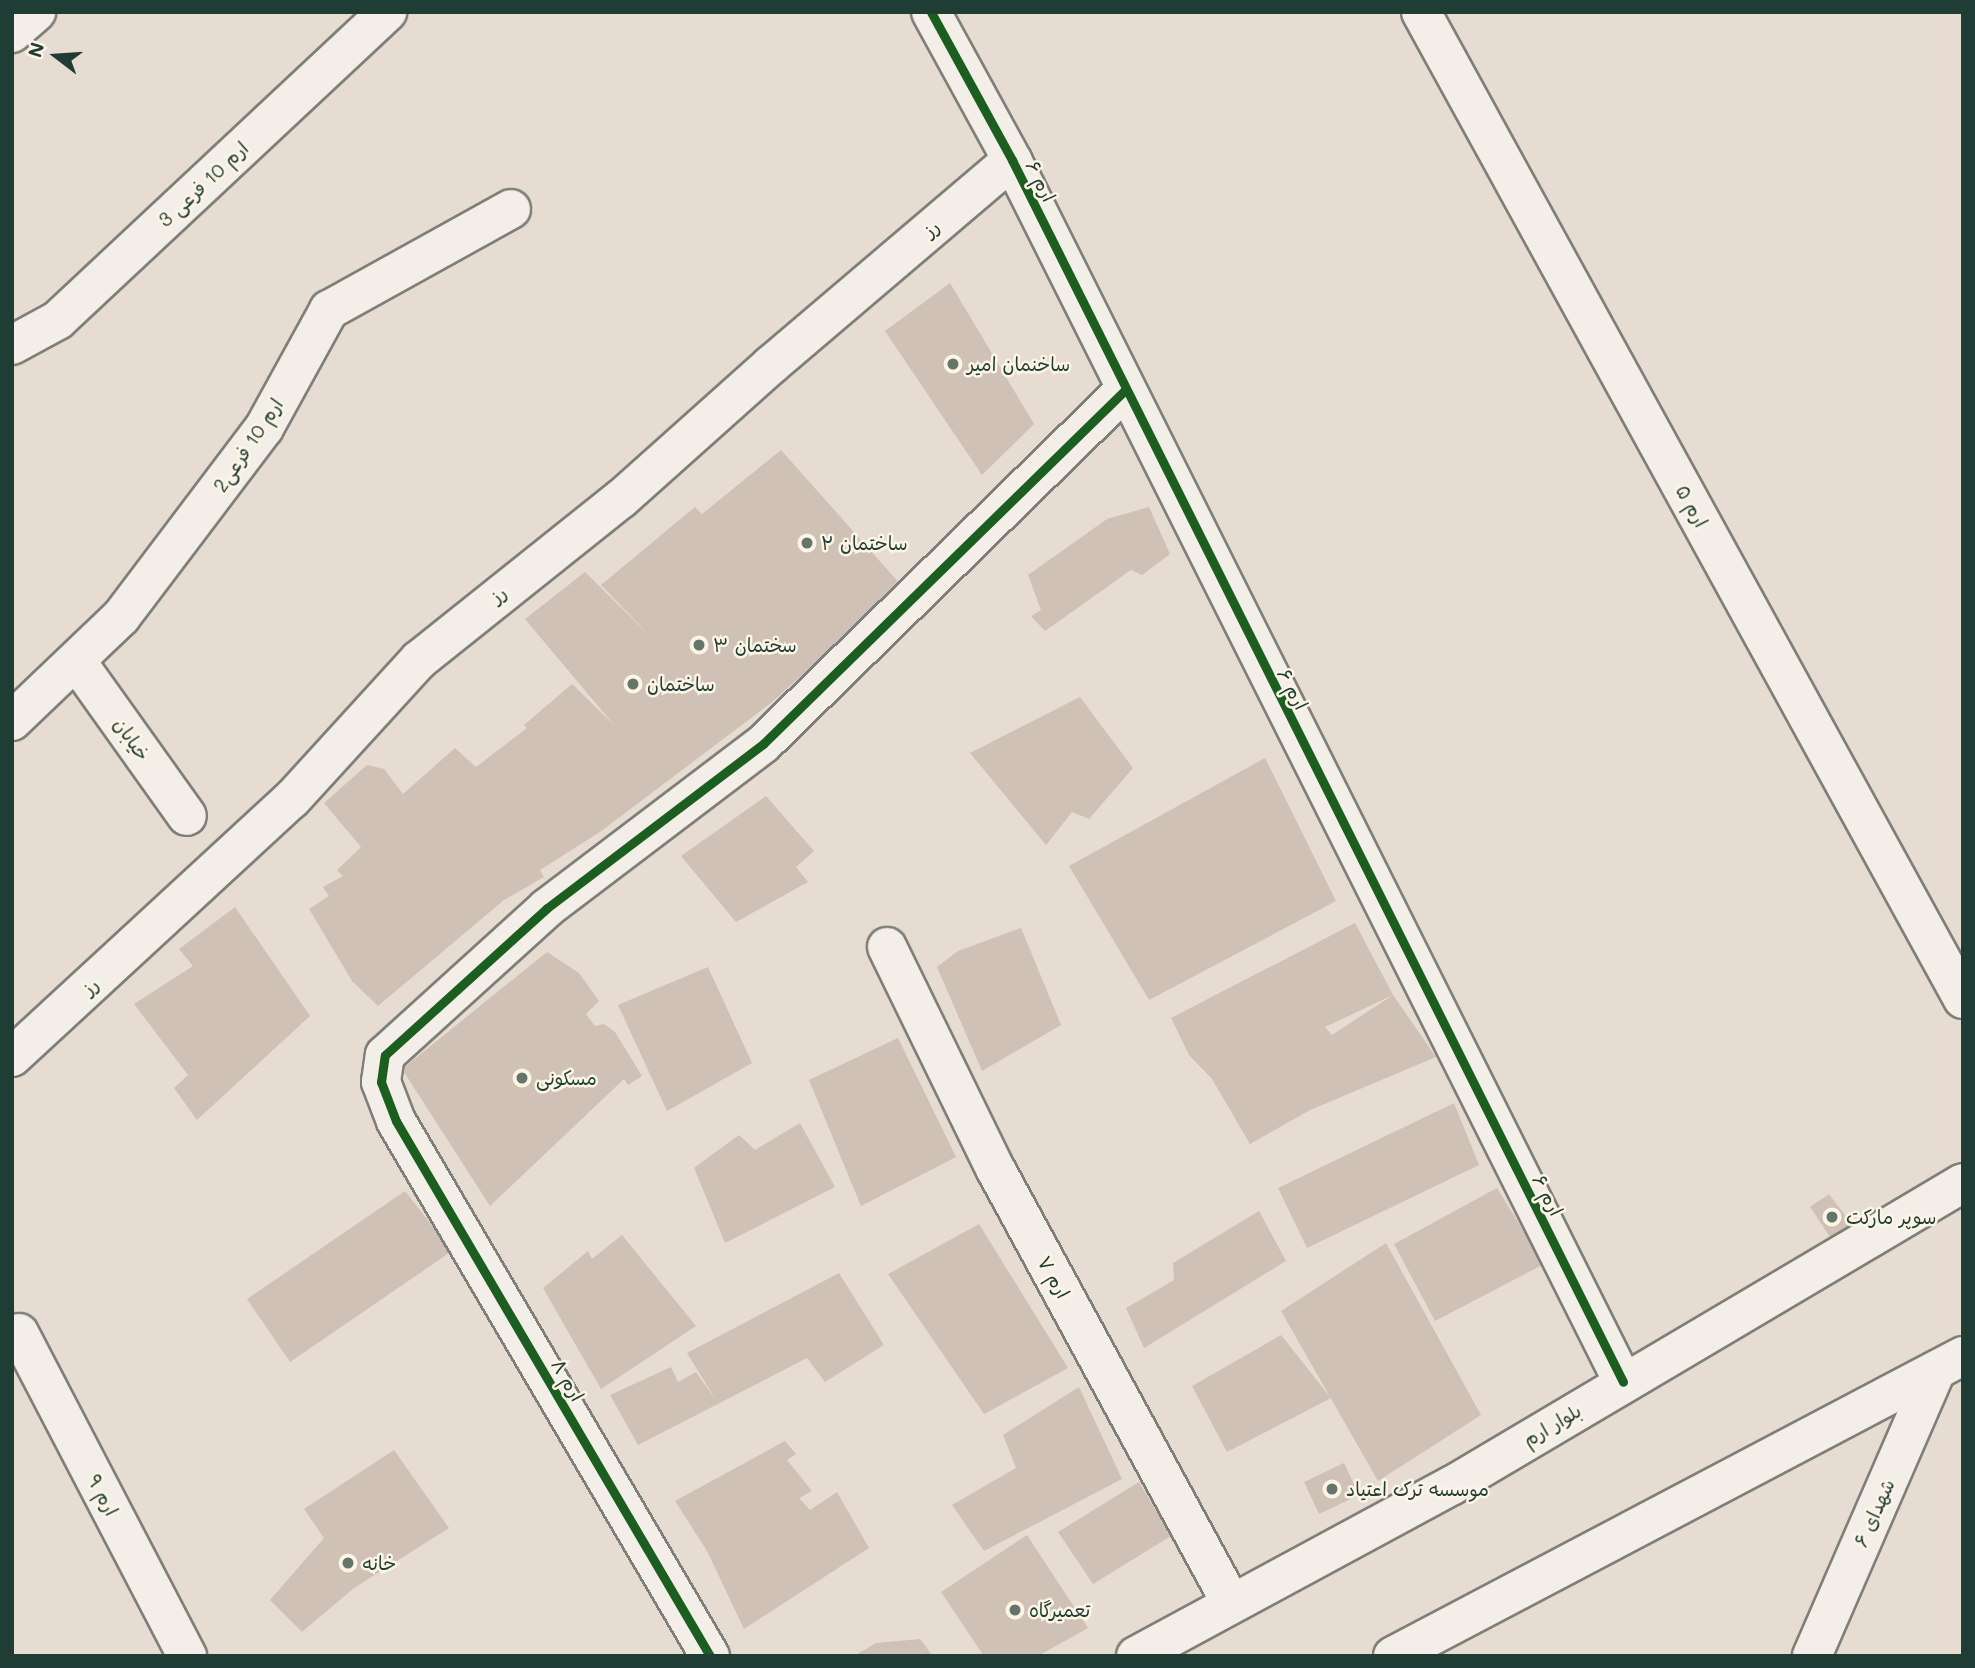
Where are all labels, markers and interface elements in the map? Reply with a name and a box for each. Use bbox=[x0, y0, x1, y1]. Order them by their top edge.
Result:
north arrow bbox=[21, 21, 91, 91]
text: N bbox=[21, 39, 49, 60]
street label: ارم 10 فرعی 3 bbox=[153, 137, 253, 231]
street label: ارم ۶ bbox=[1021, 157, 1061, 205]
street label: رز bbox=[918, 215, 944, 241]
place label: ساخنمان امیر bbox=[967, 353, 1070, 375]
marker: ساخنمان امیر bbox=[945, 356, 961, 372]
street label: ارم 10 فرعی2 bbox=[208, 394, 288, 496]
street label: ارم ۵ bbox=[1671, 481, 1713, 531]
place label: ساختمان ۲ bbox=[821, 532, 908, 554]
marker: ساختمان ۲ bbox=[799, 535, 815, 551]
street label: رز bbox=[485, 581, 511, 607]
place label: سختمان ۳ bbox=[713, 634, 797, 656]
marker: سختمان ۳ bbox=[691, 637, 707, 653]
street label: ارم ۶ bbox=[1273, 665, 1313, 713]
place label: ساختمان bbox=[647, 673, 715, 695]
marker: ساختمان bbox=[625, 676, 641, 692]
street label: خیابان bbox=[109, 713, 155, 765]
street label: رز bbox=[77, 973, 103, 999]
place label: مسکونی bbox=[536, 1067, 597, 1089]
marker: مسکونی bbox=[514, 1070, 530, 1086]
street label: ارم ۶ bbox=[1528, 1171, 1568, 1219]
place label: سوپر مارکت bbox=[1846, 1206, 1936, 1228]
marker: سوپر مارکت bbox=[1824, 1209, 1840, 1225]
street label: ارم ۷ bbox=[1033, 1252, 1075, 1302]
street label: ارم ۸ bbox=[547, 1355, 589, 1405]
street label: بلوار ارم bbox=[1519, 1399, 1585, 1451]
street label: ارم ۹ bbox=[83, 1470, 123, 1520]
street label: شهدای ۶ bbox=[1849, 1475, 1899, 1551]
place label: موسسه ترک اعتیاد bbox=[1346, 1478, 1489, 1500]
marker: موسسه ترک اعتیاد bbox=[1324, 1481, 1340, 1497]
place label: خانه bbox=[362, 1552, 396, 1574]
marker: خانه bbox=[340, 1555, 356, 1571]
place label: تعمیرگاه bbox=[1029, 1599, 1090, 1621]
marker: تعمیرگاه bbox=[1007, 1602, 1023, 1618]

